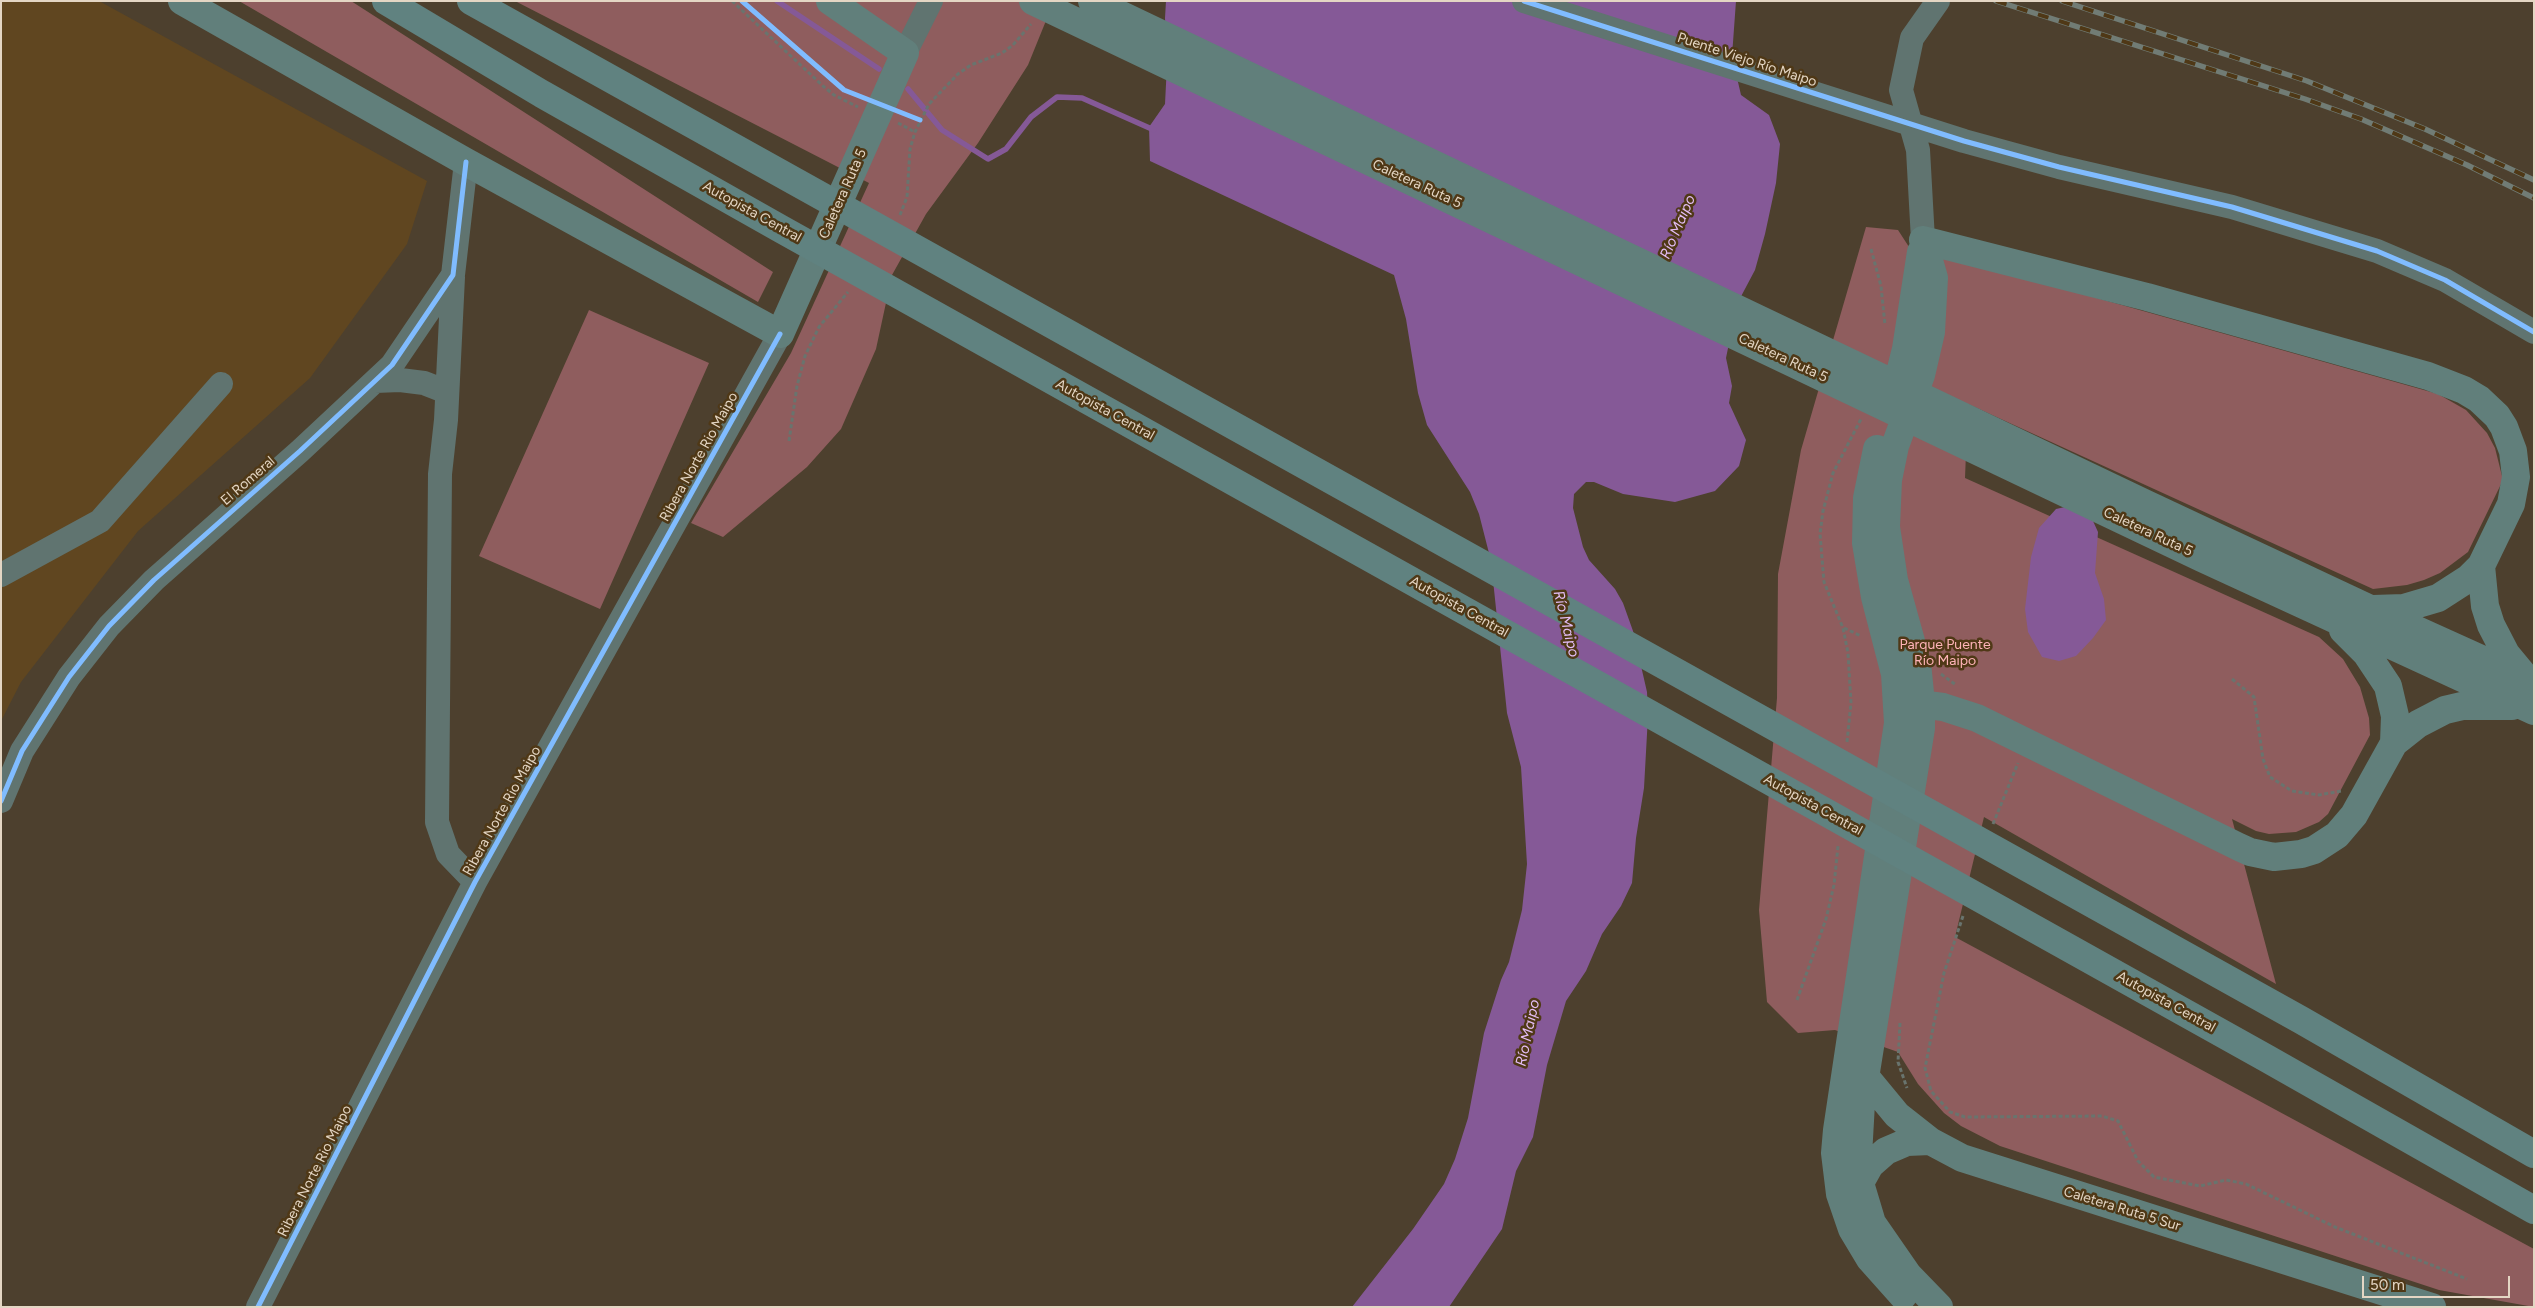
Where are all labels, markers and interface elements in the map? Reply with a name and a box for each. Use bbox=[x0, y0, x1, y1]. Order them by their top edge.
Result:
street label: Puente Viejo Río Maipo bbox=[1675, 29, 1819, 91]
street label: Caletera Ruta 5 bbox=[816, 146, 870, 242]
street label: Caletera Ruta 5 bbox=[1370, 156, 1464, 212]
street label: Autopista Central bbox=[700, 178, 804, 246]
water label: Río Maipo bbox=[1656, 192, 1700, 262]
street label: Caletera Ruta 5 bbox=[1736, 330, 1830, 386]
street label: Autopista Central bbox=[1053, 376, 1157, 444]
street label: Ribera Norte Rio Maipo bbox=[656, 389, 742, 525]
street label: El Romeral bbox=[218, 453, 278, 509]
street label: Caletera Ruta 5 bbox=[2101, 504, 2195, 560]
street label: Autopista Central bbox=[1407, 573, 1511, 641]
water label: Río Maipo bbox=[1549, 589, 1583, 659]
park label: Parque Puente Río Maipo bbox=[1899, 637, 1991, 670]
street label: Ribera Norte Rio Maipo bbox=[459, 743, 545, 879]
street label: Autopista Central bbox=[1761, 771, 1865, 839]
street label: Autopista Central bbox=[2114, 968, 2218, 1036]
water label: Río Maipo bbox=[1512, 998, 1544, 1068]
street label: Ribera Norte Rio Maipo bbox=[274, 1102, 356, 1240]
street label: Caletera Ruta 5 Sur bbox=[2062, 1183, 2182, 1235]
scale bar bbox=[2365, 1266, 2512, 1298]
text: 50 m bbox=[2370, 1276, 2405, 1294]

